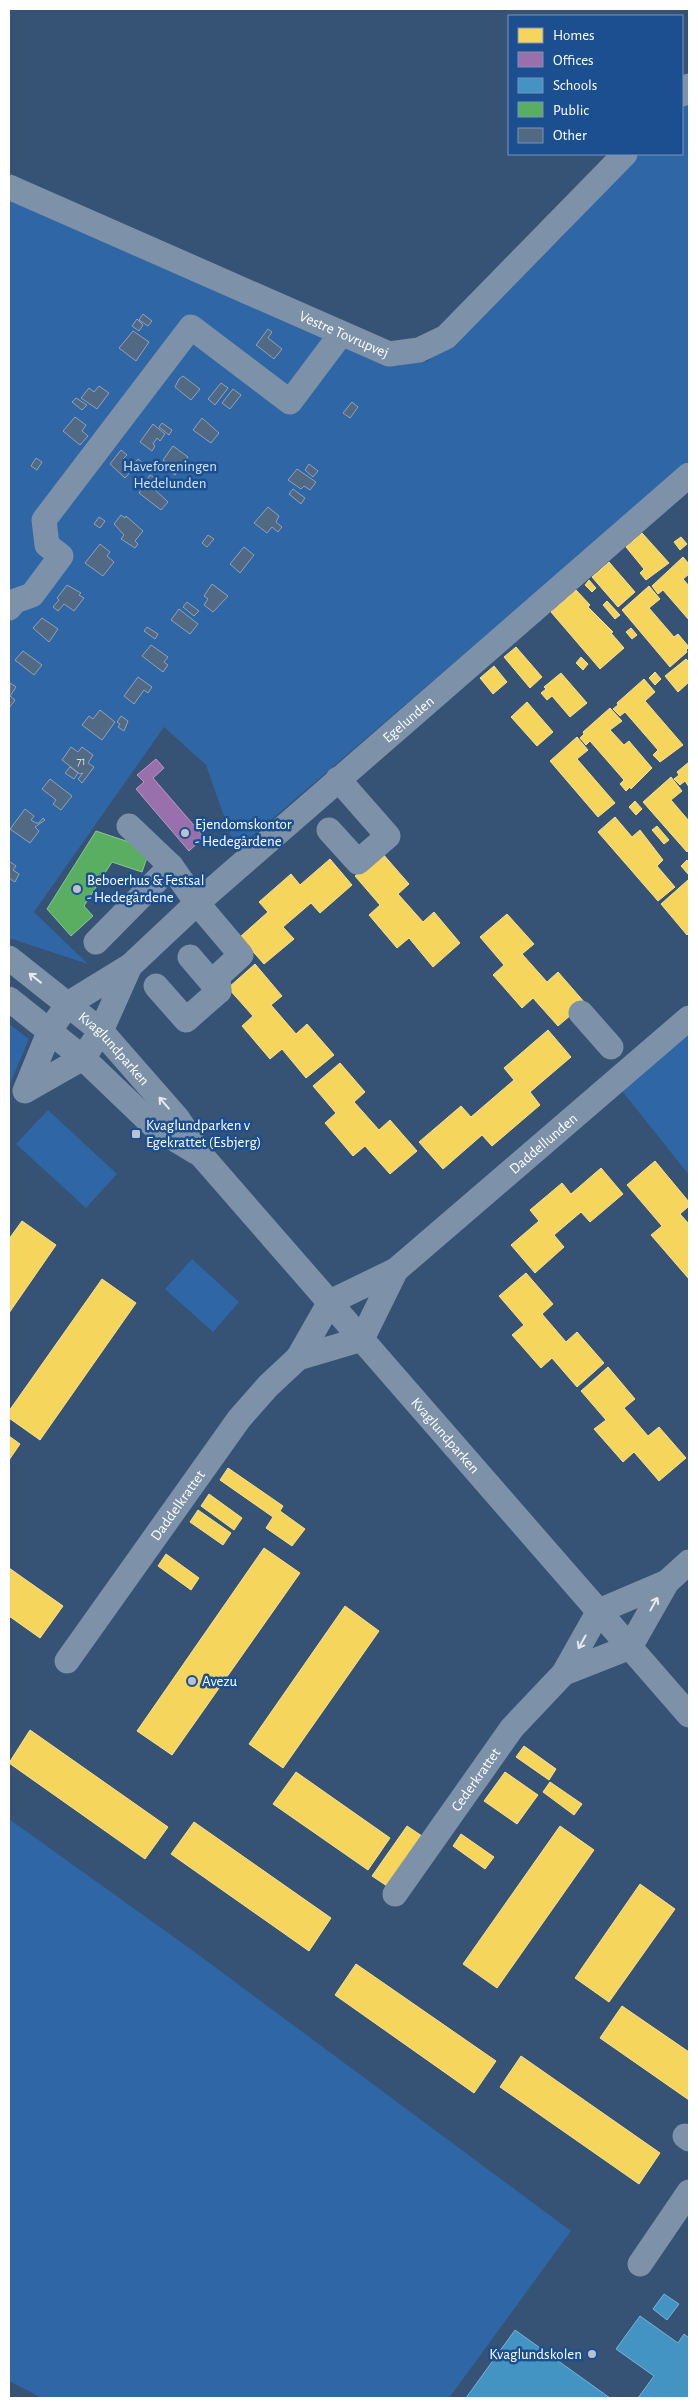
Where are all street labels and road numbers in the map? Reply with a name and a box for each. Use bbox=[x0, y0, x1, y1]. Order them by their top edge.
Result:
street label: Vestre Tovrupvej bbox=[297, 308, 391, 360]
street label: Egelunden bbox=[380, 693, 437, 745]
street label: Kvaglundparken bbox=[76, 1009, 152, 1088]
street label: Daddellunden bbox=[506, 1110, 580, 1177]
street label: Kvaglundparken bbox=[408, 1394, 482, 1476]
street label: Daddelkrattet bbox=[148, 1467, 208, 1543]
street label: Cederkrattet bbox=[448, 1745, 503, 1814]

